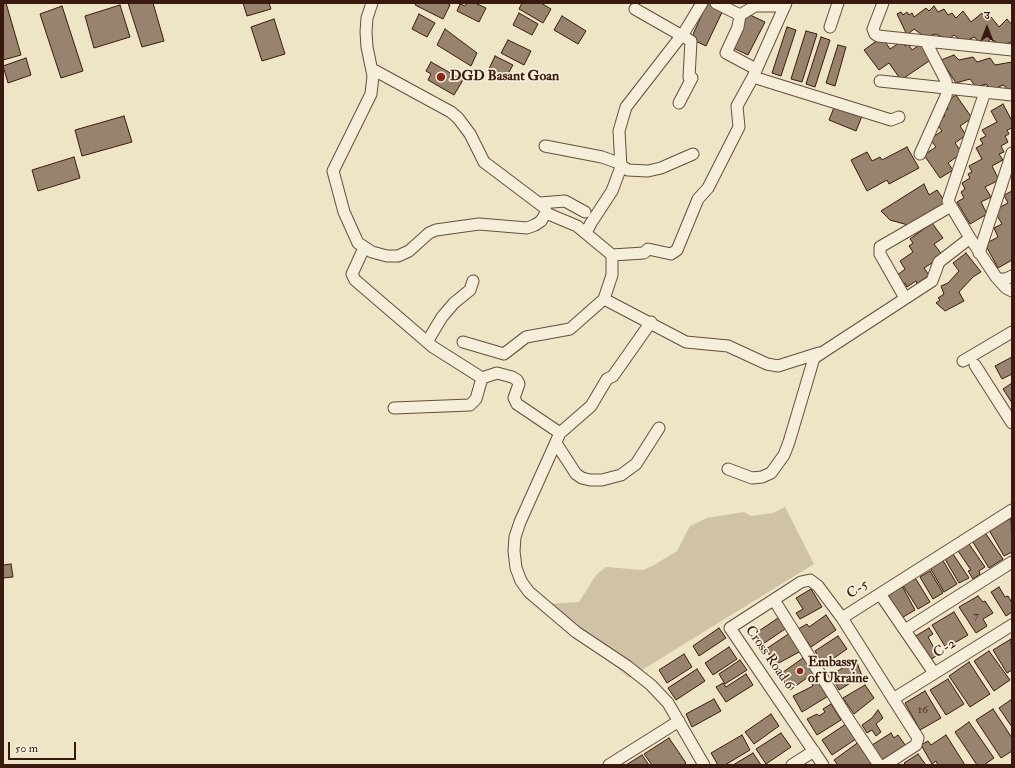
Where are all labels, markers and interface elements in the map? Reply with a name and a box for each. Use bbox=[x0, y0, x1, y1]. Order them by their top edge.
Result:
north arrow bbox=[967, 8, 1007, 48]
text: उ bbox=[984, 9, 990, 22]
place label: DGD Basant Goan bbox=[450, 69, 559, 85]
marker: DGD Basant Goan bbox=[435, 71, 447, 83]
street label: C-5 bbox=[844, 577, 872, 603]
house number: 7 bbox=[973, 609, 979, 623]
street label: Cross Road 6 bbox=[741, 623, 797, 693]
street label: C-2 bbox=[931, 636, 959, 662]
place label: Embassy of Ukraine bbox=[808, 655, 868, 688]
marker: Embassy of Ukraine bbox=[795, 666, 805, 676]
house number: 16 bbox=[918, 703, 928, 717]
scale bar bbox=[10, 734, 78, 760]
text: 50 m bbox=[15, 741, 38, 756]

